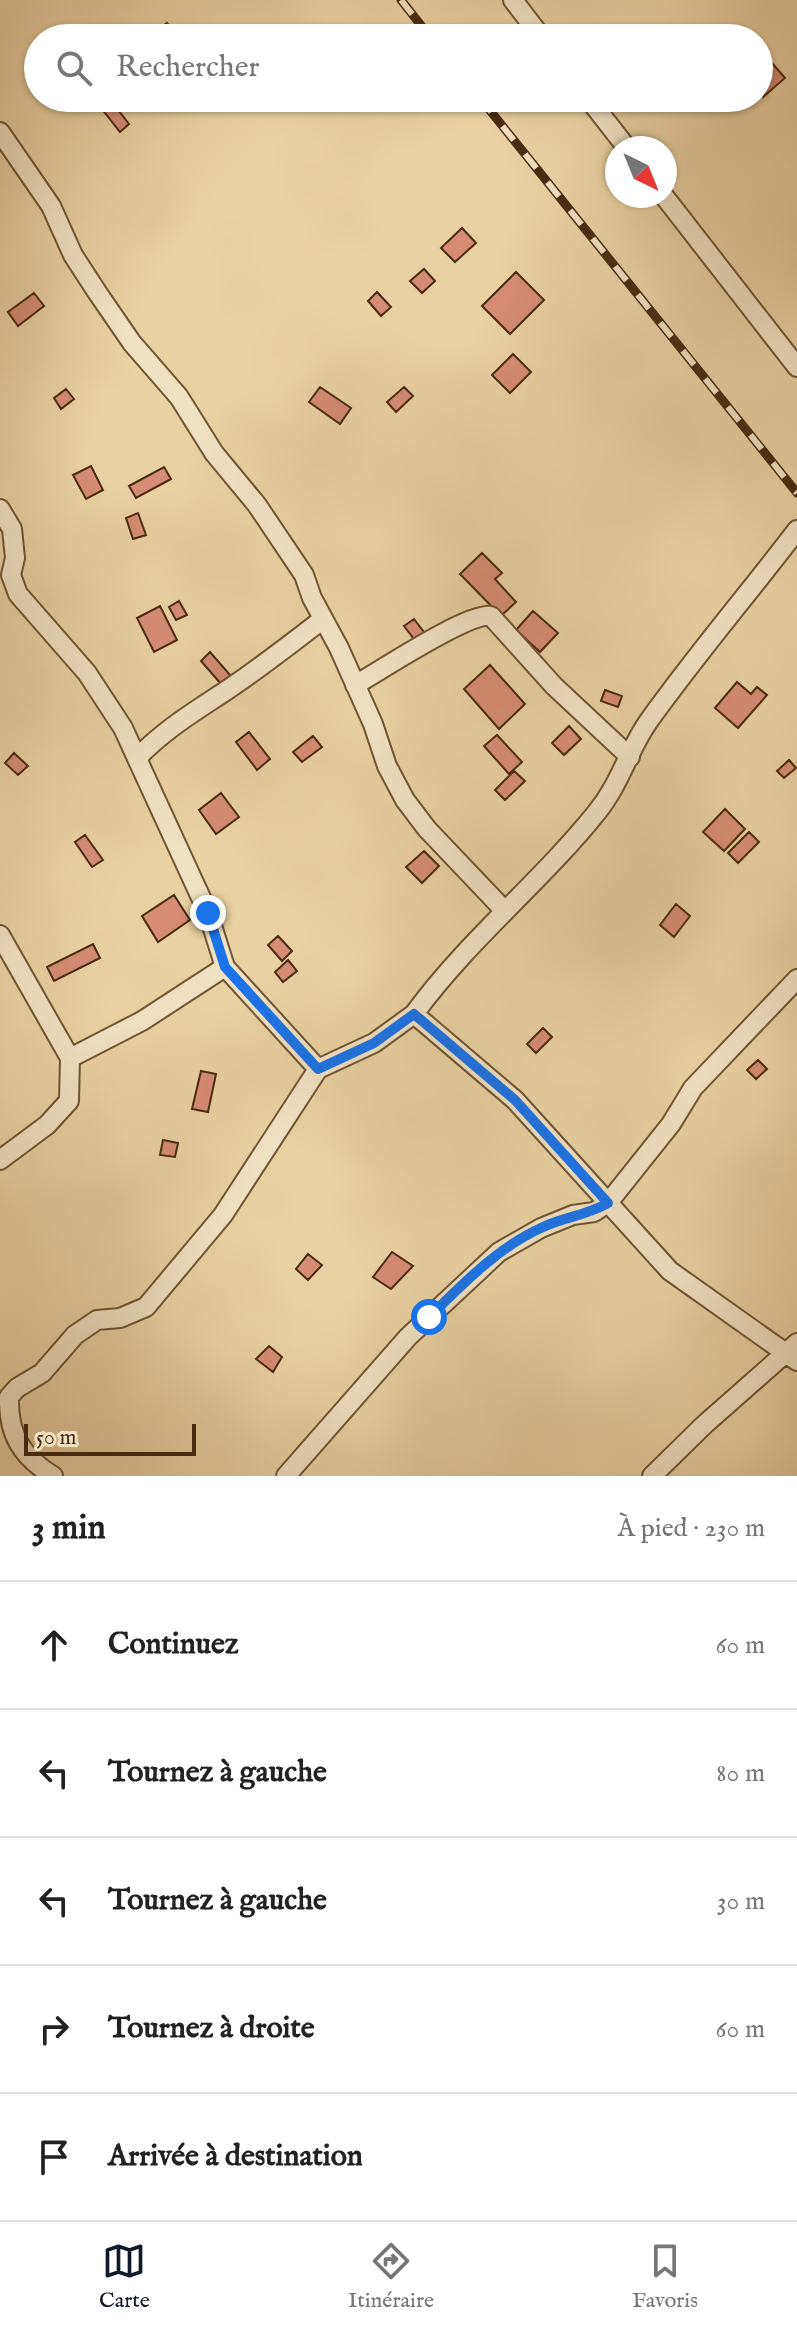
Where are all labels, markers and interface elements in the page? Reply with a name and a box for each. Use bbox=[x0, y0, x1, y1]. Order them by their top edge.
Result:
search box bbox=[24, 24, 773, 112]
icon: search bbox=[52, 46, 96, 90]
text: Rechercher bbox=[116, 49, 260, 87]
north arrow bbox=[605, 136, 677, 208]
route end bbox=[190, 895, 226, 931]
route start bbox=[411, 1299, 447, 1335]
scale bar bbox=[24, 1420, 196, 1456]
text: 50 m bbox=[36, 1424, 77, 1452]
text: 3 min bbox=[32, 1507, 106, 1550]
text: À pied · 230 m bbox=[618, 1512, 765, 1545]
icon: ahead bbox=[32, 1623, 76, 1667]
text: Continuez bbox=[108, 1626, 239, 1664]
text: 60 m bbox=[716, 1629, 765, 1662]
icon: left bbox=[32, 1751, 76, 1795]
text: Tournez à gauche bbox=[108, 1754, 327, 1792]
text: 80 m bbox=[716, 1757, 765, 1790]
icon: left bbox=[32, 1879, 76, 1923]
text: Tournez à gauche bbox=[108, 1882, 327, 1920]
text: 30 m bbox=[717, 1885, 765, 1918]
icon: right bbox=[32, 2007, 76, 2051]
text: Tournez à droite bbox=[108, 2010, 315, 2048]
text: 60 m bbox=[716, 2013, 765, 2046]
icon: arrive bbox=[32, 2135, 76, 2179]
text: Arrivée à destination bbox=[108, 2138, 363, 2176]
tab: Carte bbox=[99, 2239, 150, 2315]
tab: Itinéraire bbox=[348, 2239, 434, 2315]
tab: Favoris bbox=[632, 2239, 698, 2315]

